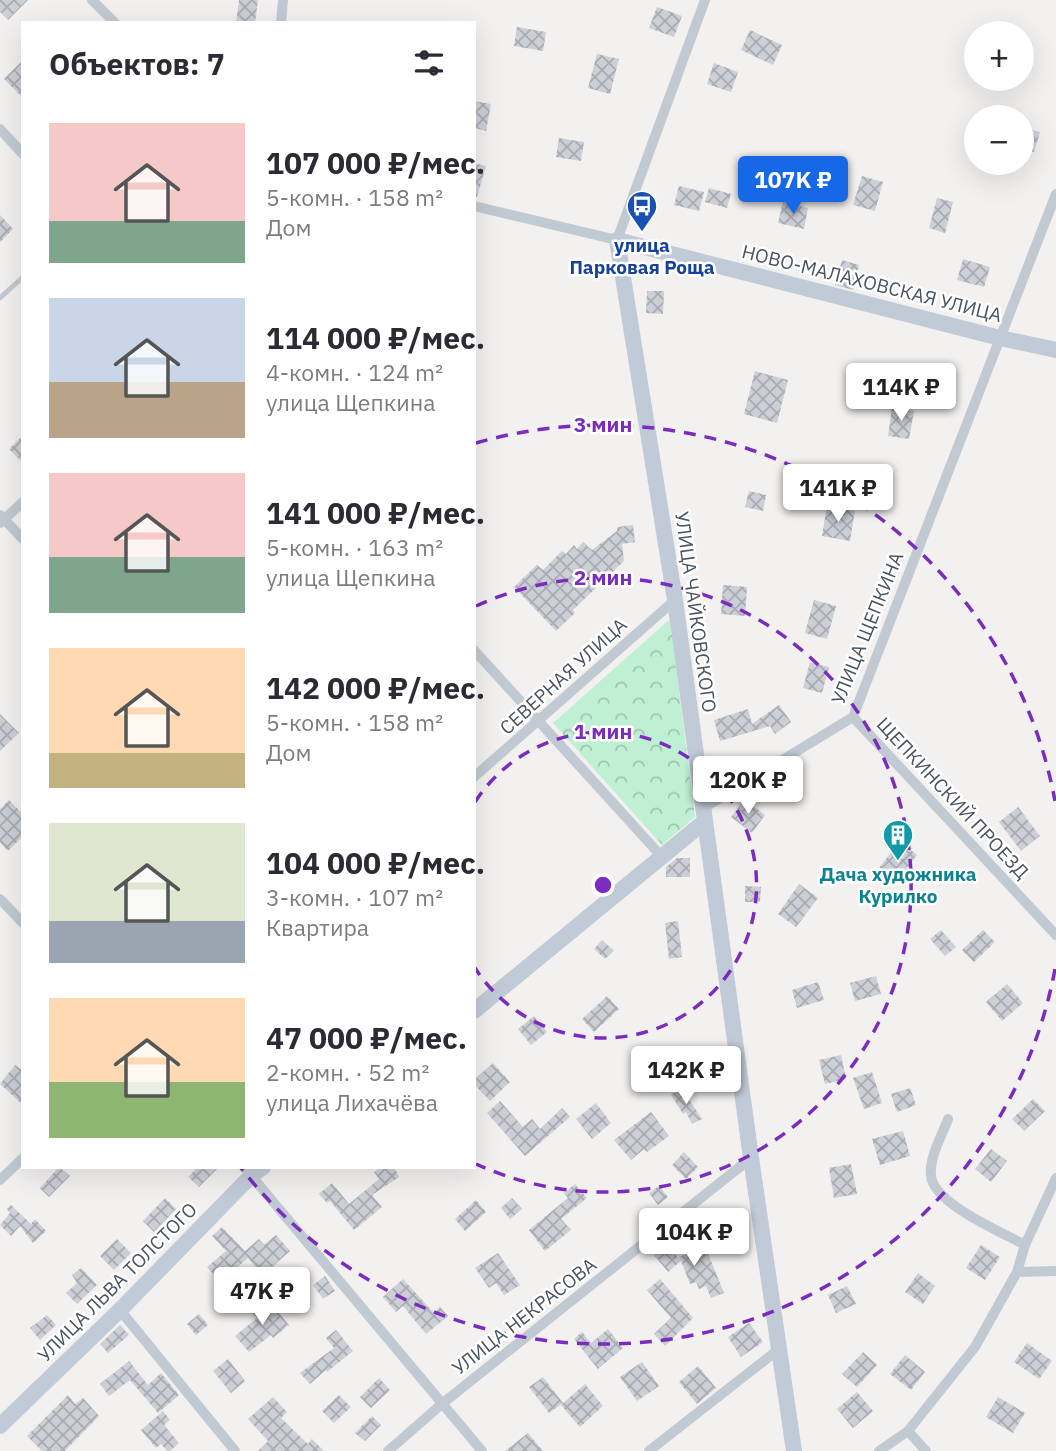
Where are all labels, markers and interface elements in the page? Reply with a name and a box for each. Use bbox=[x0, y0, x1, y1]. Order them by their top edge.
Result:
map controls bbox=[964, 21, 1034, 175]
button: + bbox=[964, 21, 1034, 91]
text: Объектов: 7 bbox=[49, 44, 225, 83]
icon: filters bbox=[410, 44, 448, 82]
button: − bbox=[964, 105, 1034, 175]
text: 107 000 ₽/мес. bbox=[266, 143, 485, 182]
icon: home bbox=[105, 151, 189, 235]
pin: 107K ₽ bbox=[736, 156, 850, 216]
text: 107K ₽ bbox=[754, 164, 832, 194]
text: 5-комн. · 158 m² bbox=[266, 182, 443, 212]
bus stop icon: улица Парковая Роща bbox=[625, 189, 659, 233]
text: Дом bbox=[266, 212, 311, 242]
place label: улица Парковая Роща bbox=[569, 233, 715, 279]
street label: НОВО-МАЛАХОВСКАЯ УЛИЦА bbox=[740, 239, 1004, 327]
text: 114 000 ₽/мес. bbox=[266, 318, 485, 357]
icon: home bbox=[105, 326, 189, 410]
text: 4-комн. · 124 m² bbox=[266, 357, 443, 387]
pin: 114K ₽ bbox=[844, 364, 958, 423]
text: 114K ₽ bbox=[862, 371, 940, 401]
text: улица Щепкина bbox=[266, 387, 436, 417]
text: 3 мин bbox=[574, 410, 632, 438]
pin: 141K ₽ bbox=[781, 464, 895, 524]
text: 141K ₽ bbox=[799, 472, 877, 502]
text: 141 000 ₽/мес. bbox=[266, 493, 485, 532]
icon: home bbox=[105, 501, 189, 585]
street label: УЛИЦА ЧАЙКОВСКОГО bbox=[670, 510, 722, 714]
text: 5-комн. · 163 m² bbox=[266, 532, 443, 562]
street label: УЛИЦА ЩЕПКИНА bbox=[826, 548, 908, 708]
text: улица Щепкина bbox=[266, 562, 436, 592]
text: 2 мин bbox=[574, 563, 632, 591]
street label: СЕВЕРНАЯ УЛИЦА bbox=[494, 613, 632, 739]
text: 142 000 ₽/мес. bbox=[266, 668, 485, 707]
icon: home bbox=[105, 676, 189, 760]
text: 5-комн. · 158 m² bbox=[266, 707, 443, 737]
street label: ЩЕПКИНСКИЙ ПРОЕЗД bbox=[872, 712, 1034, 884]
text: 1 мин bbox=[574, 717, 632, 745]
text: Дом bbox=[266, 737, 311, 767]
pin: 120K ₽ bbox=[691, 756, 805, 816]
text: 120K ₽ bbox=[709, 764, 787, 794]
building icon: Дача художника Курилко bbox=[881, 818, 915, 862]
text: 104 000 ₽/мес. bbox=[266, 843, 485, 882]
icon: home bbox=[105, 851, 189, 935]
place label: Дача художника Курилко bbox=[819, 862, 977, 908]
centre of rings bbox=[591, 873, 615, 897]
text: 3-комн. · 107 m² bbox=[266, 882, 443, 912]
text: Квартира bbox=[266, 912, 369, 942]
text: 47 000 ₽/мес. bbox=[266, 1018, 467, 1057]
icon: home bbox=[105, 1026, 189, 1110]
pin: 142K ₽ bbox=[629, 1046, 743, 1106]
text: 142K ₽ bbox=[647, 1054, 725, 1084]
text: 2-комн. · 52 m² bbox=[266, 1057, 429, 1087]
text: улица Лихачёва bbox=[266, 1087, 438, 1117]
street label: УЛИЦА ЛЬВА ТОЛСТОГО bbox=[32, 1197, 202, 1367]
pin: 104K ₽ bbox=[637, 1208, 751, 1268]
text: 104K ₽ bbox=[655, 1216, 733, 1246]
street label: УЛИЦА НЕКРАСОВА bbox=[447, 1252, 601, 1380]
pin: 47K ₽ bbox=[213, 1268, 311, 1327]
text: 47K ₽ bbox=[230, 1275, 294, 1305]

